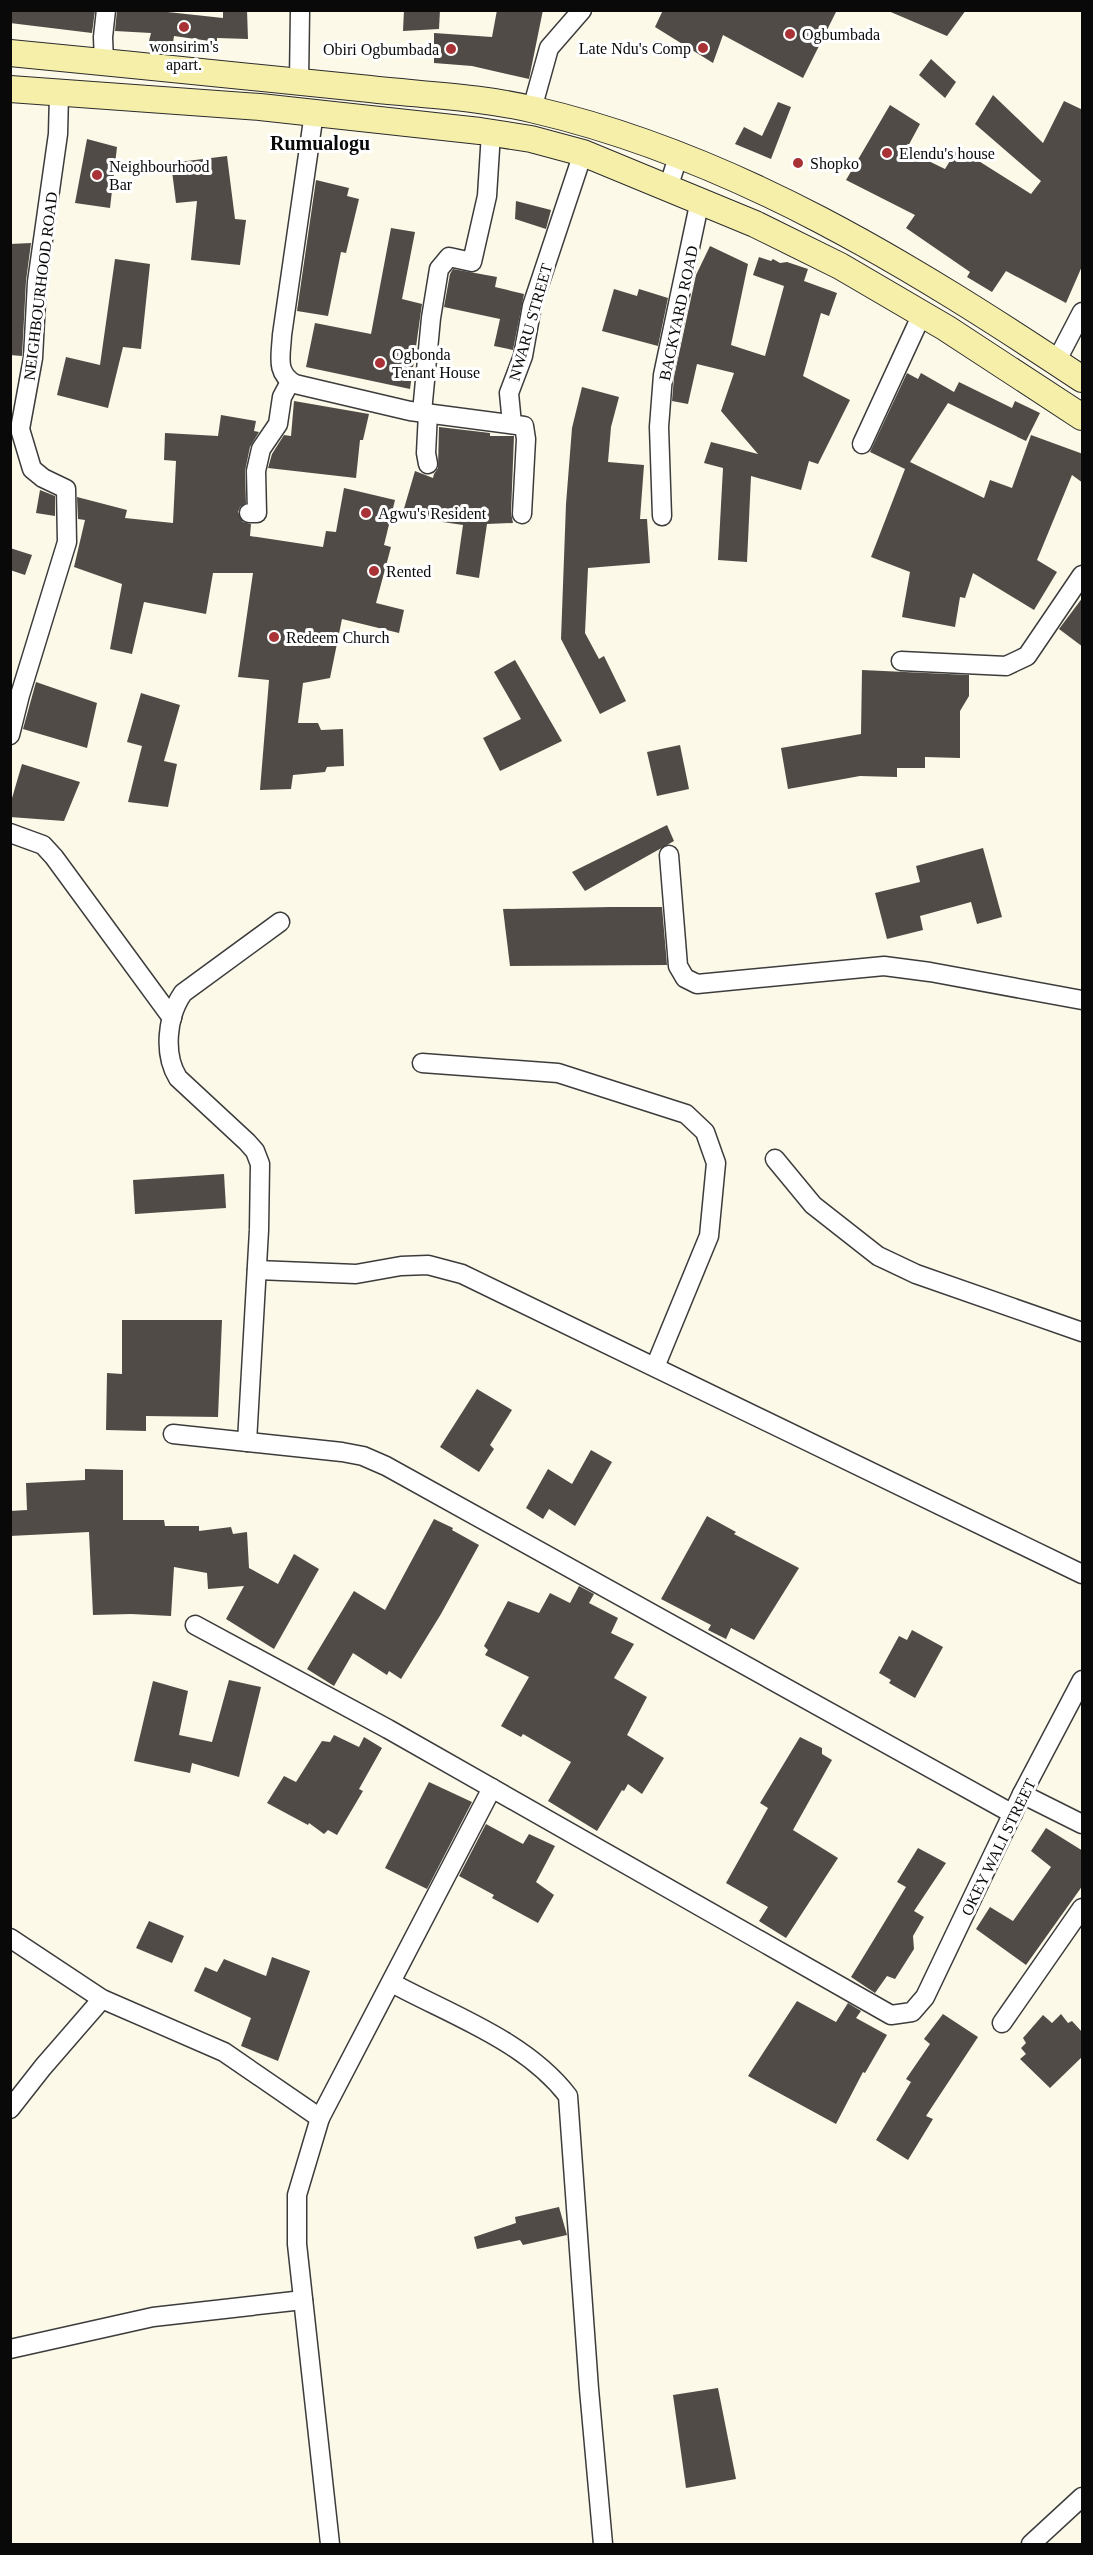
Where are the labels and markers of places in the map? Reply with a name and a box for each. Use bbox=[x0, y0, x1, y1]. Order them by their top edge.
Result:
marker: wonsirim's apart. bbox=[177, 20, 191, 34]
place label: Ogbumbada bbox=[802, 26, 880, 44]
marker: Ogbumbada bbox=[783, 27, 797, 41]
place label: wonsirim's apart. bbox=[149, 38, 219, 74]
place label: Late Ndu's Comp bbox=[579, 40, 691, 58]
place label: Obiri Ogbumbada bbox=[323, 41, 439, 59]
marker: Late Ndu's Comp bbox=[696, 41, 710, 55]
marker: Obiri Ogbumbada bbox=[444, 42, 458, 56]
place label: Elendu's house bbox=[899, 145, 995, 162]
marker: Elendu's house bbox=[880, 146, 894, 160]
place label: Shopko bbox=[810, 155, 859, 173]
marker: Shopko bbox=[791, 156, 805, 170]
place label: Neighbourhood Bar bbox=[109, 158, 209, 193]
marker: Neighbourhood Bar bbox=[90, 168, 104, 182]
place label: Ogbonda Tenant House bbox=[392, 346, 480, 381]
marker: Ogbonda Tenant House bbox=[373, 356, 387, 370]
place label: Agwu's Resident bbox=[378, 505, 487, 523]
marker: Agwu's Resident bbox=[359, 506, 373, 520]
place label: Rented bbox=[386, 563, 431, 580]
marker: Rented bbox=[367, 564, 381, 578]
place label: Redeem Church bbox=[286, 629, 390, 646]
marker: Redeem Church bbox=[267, 630, 281, 644]

